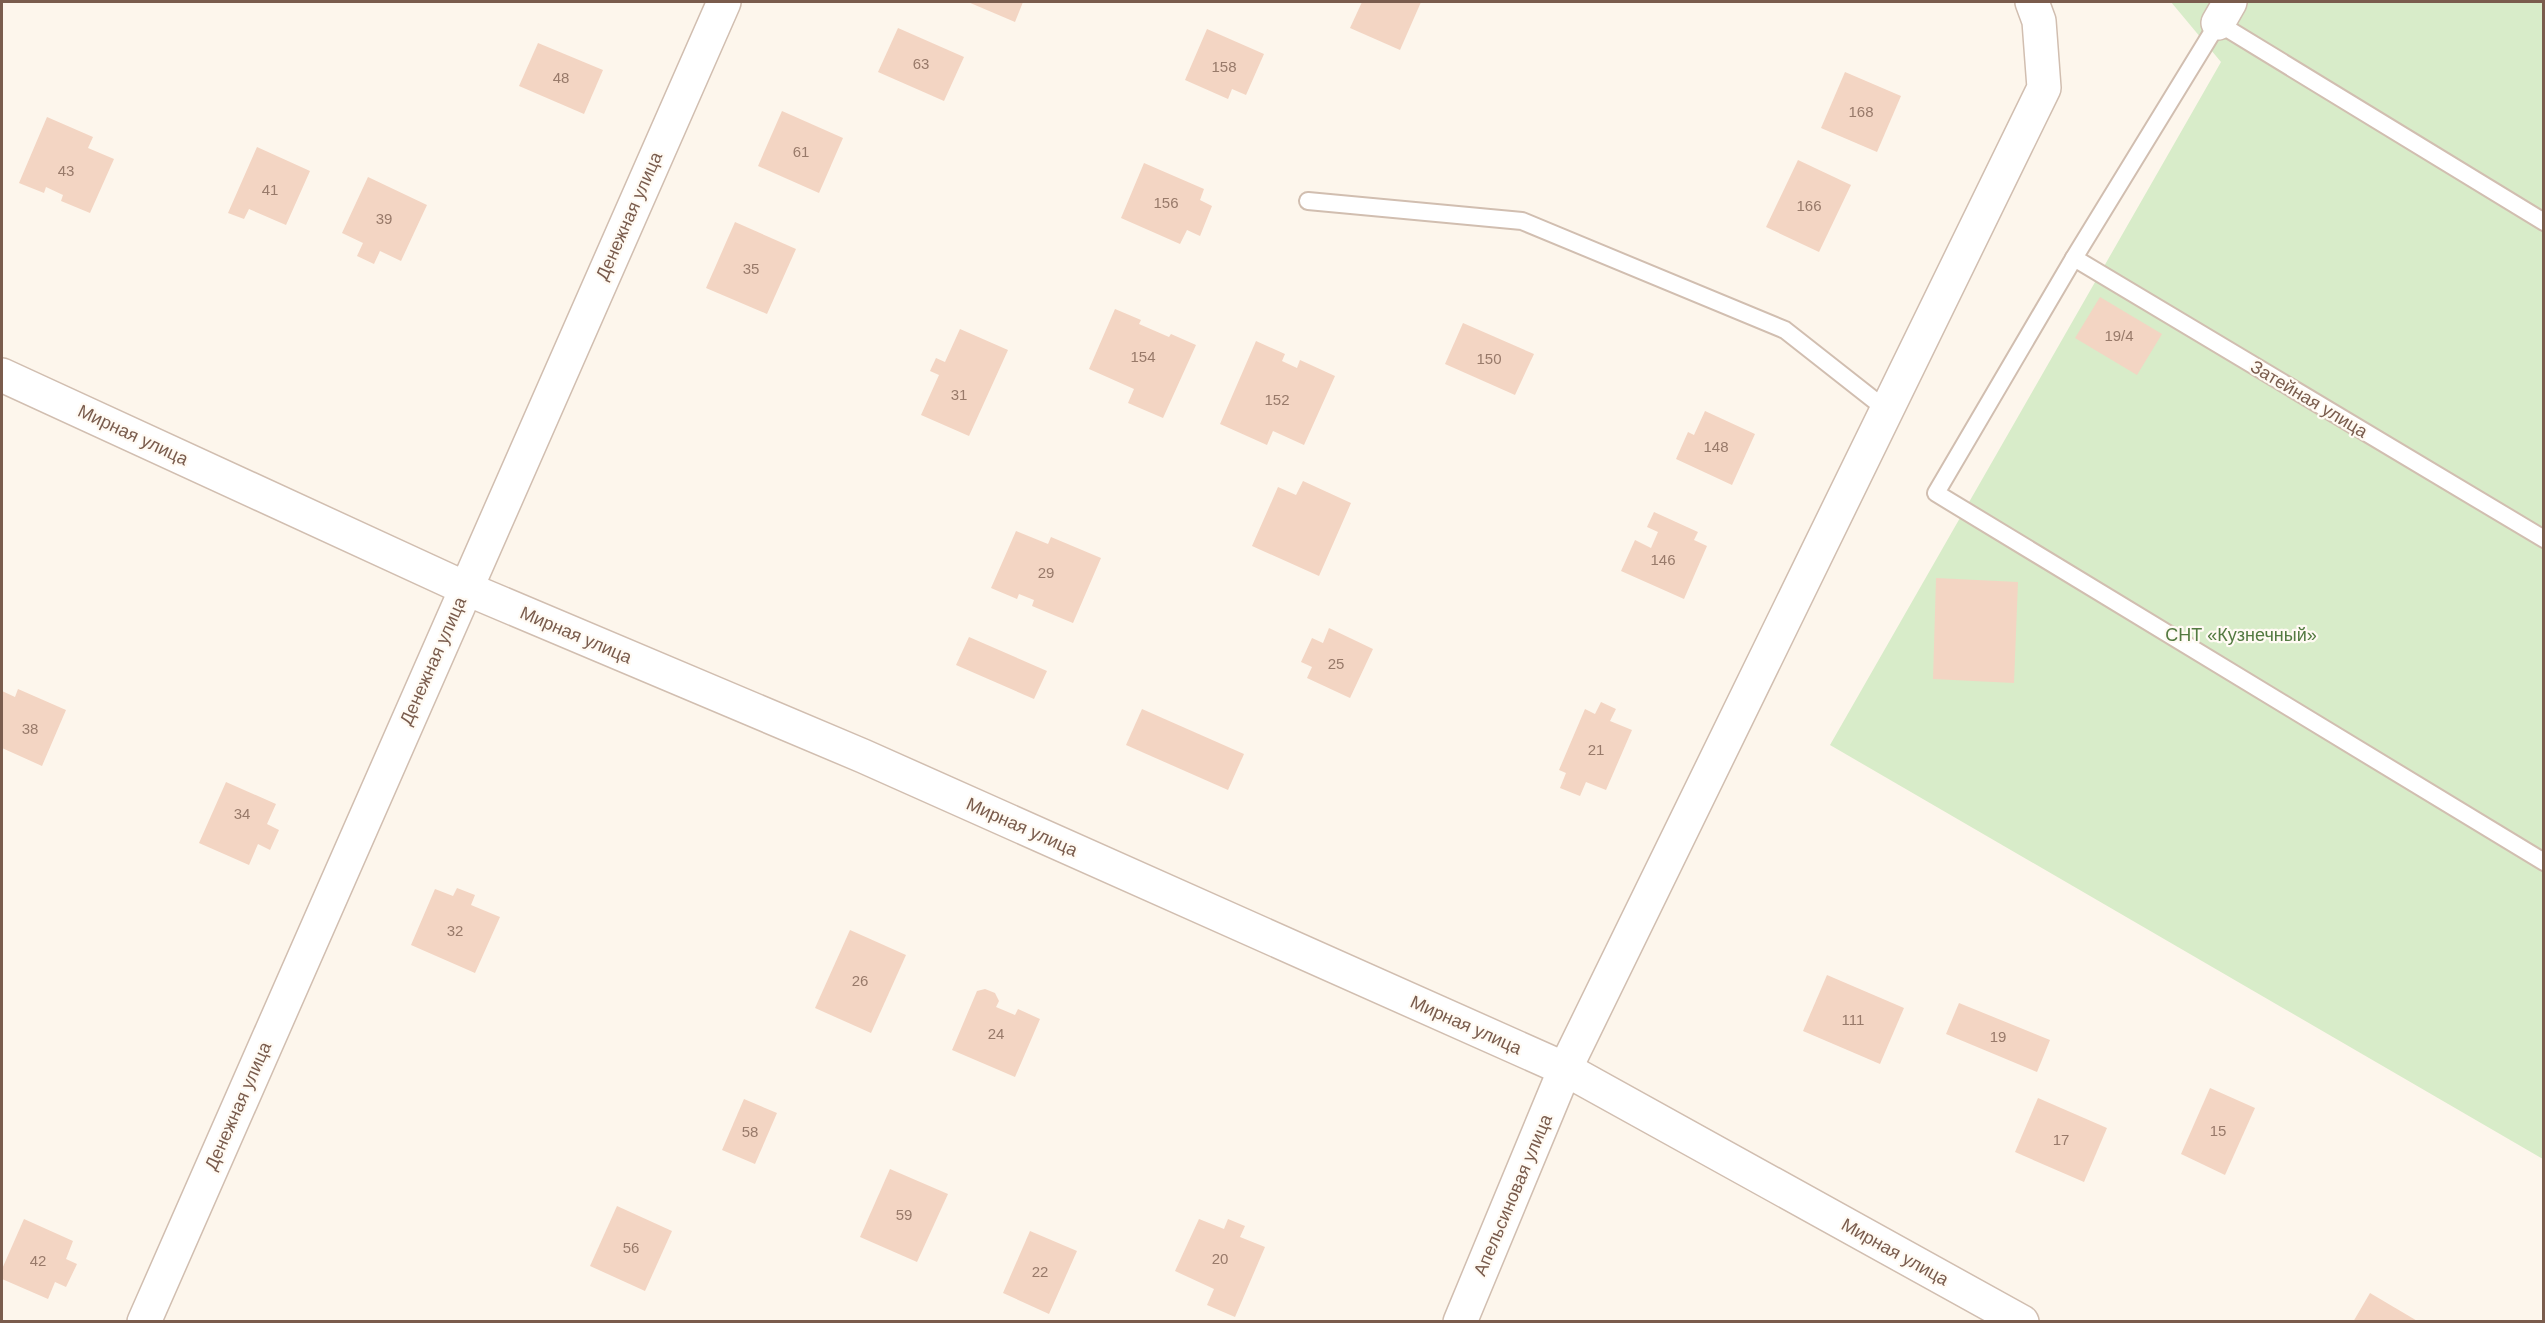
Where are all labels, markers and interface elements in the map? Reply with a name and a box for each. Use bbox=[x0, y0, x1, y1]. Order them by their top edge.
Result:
house number: 63 bbox=[913, 55, 929, 72]
house number: 158 bbox=[1211, 58, 1237, 75]
house number: 48 bbox=[553, 69, 569, 86]
house number: 168 bbox=[1848, 103, 1874, 120]
house number: 61 bbox=[793, 143, 809, 160]
street label: Денежная улица bbox=[592, 148, 667, 283]
house number: 43 bbox=[58, 162, 74, 179]
house number: 41 bbox=[262, 181, 278, 198]
house number: 156 bbox=[1153, 194, 1179, 211]
house number: 166 bbox=[1796, 197, 1822, 214]
house number: 39 bbox=[376, 210, 392, 227]
house number: 35 bbox=[743, 260, 759, 277]
house number: 19/4 bbox=[2104, 327, 2134, 344]
house number: 154 bbox=[1130, 348, 1156, 365]
house number: 150 bbox=[1476, 350, 1502, 367]
street label: Затейная улица bbox=[2247, 356, 2372, 442]
house number: 31 bbox=[951, 386, 967, 403]
house number: 152 bbox=[1264, 391, 1290, 408]
street label: Мирная улица bbox=[75, 401, 192, 470]
house number: 148 bbox=[1703, 438, 1729, 455]
house number: 146 bbox=[1650, 551, 1676, 568]
house number: 29 bbox=[1038, 564, 1054, 581]
street label: Денежная улица bbox=[396, 593, 471, 728]
street label: Мирная улица bbox=[517, 602, 636, 668]
park label: СНТ «Кузнечный» bbox=[2165, 625, 2317, 645]
house number: 25 bbox=[1328, 655, 1344, 672]
house number: 38 bbox=[22, 720, 38, 737]
house number: 21 bbox=[1588, 741, 1604, 758]
street label: Мирная улица bbox=[963, 794, 1081, 861]
house number: 34 bbox=[234, 805, 250, 822]
house number: 32 bbox=[447, 922, 463, 939]
house number: 26 bbox=[852, 972, 868, 989]
street label: Мирная улица bbox=[1407, 992, 1525, 1059]
house number: 111 bbox=[1842, 1011, 1864, 1028]
house number: 24 bbox=[988, 1025, 1004, 1042]
house number: 19 bbox=[1990, 1028, 2006, 1045]
street label: Денежная улица bbox=[201, 1038, 276, 1173]
street label: Апельсиновая улица bbox=[1470, 1110, 1557, 1279]
house number: 15 bbox=[2210, 1122, 2226, 1139]
house number: 58 bbox=[742, 1123, 758, 1140]
house number: 17 bbox=[2053, 1131, 2069, 1148]
house number: 59 bbox=[896, 1206, 912, 1223]
street label: Мирная улица bbox=[1838, 1214, 1953, 1290]
house number: 56 bbox=[623, 1239, 639, 1256]
house number: 20 bbox=[1212, 1250, 1228, 1267]
house number: 42 bbox=[30, 1252, 46, 1269]
house number: 22 bbox=[1032, 1263, 1048, 1280]

